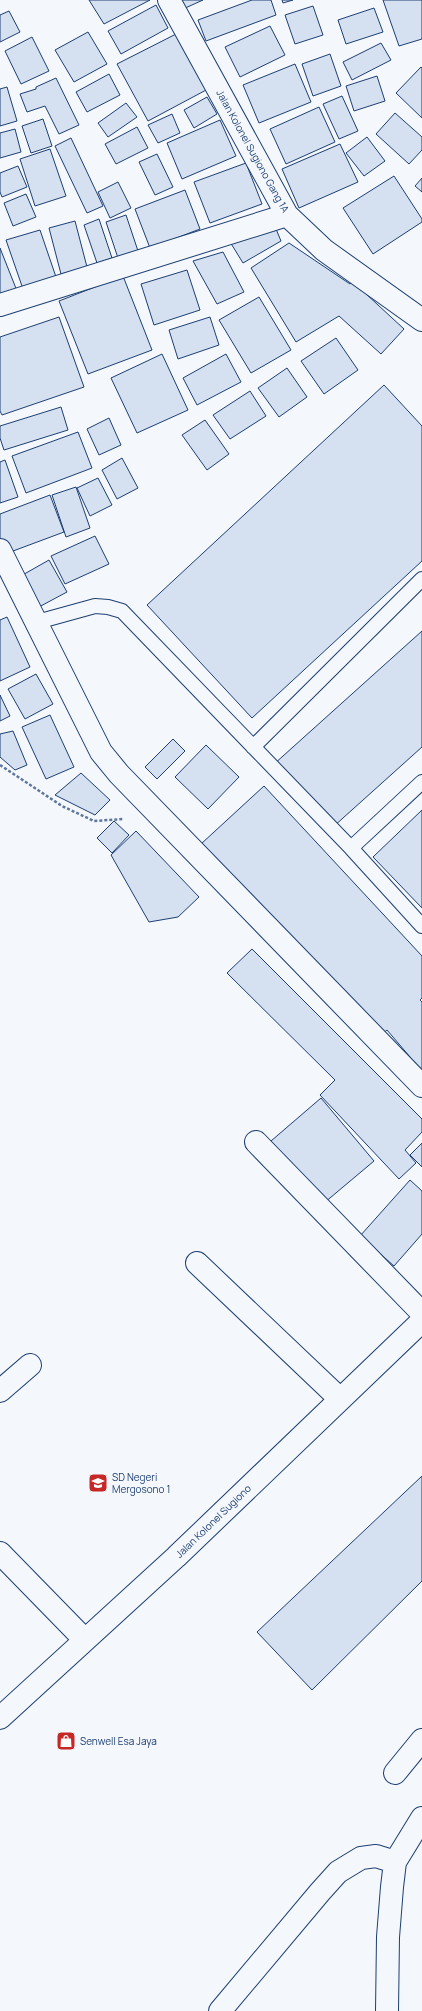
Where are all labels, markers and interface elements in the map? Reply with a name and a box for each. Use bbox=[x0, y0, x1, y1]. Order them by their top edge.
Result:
street label: Jalan Kolonel Sugiono Gang 1A bbox=[213, 87, 293, 216]
place label: SD Negeri Mergosono 1 bbox=[112, 1470, 170, 1496]
school or university icon: SD Negeri Mergosono 1 bbox=[87, 1472, 109, 1494]
street label: Jalan Kolonel Sugiono bbox=[172, 1481, 254, 1561]
shop icon: Senwell Esa Jaya bbox=[55, 1730, 77, 1752]
place label: Senwell Esa Jaya bbox=[80, 1734, 157, 1748]

